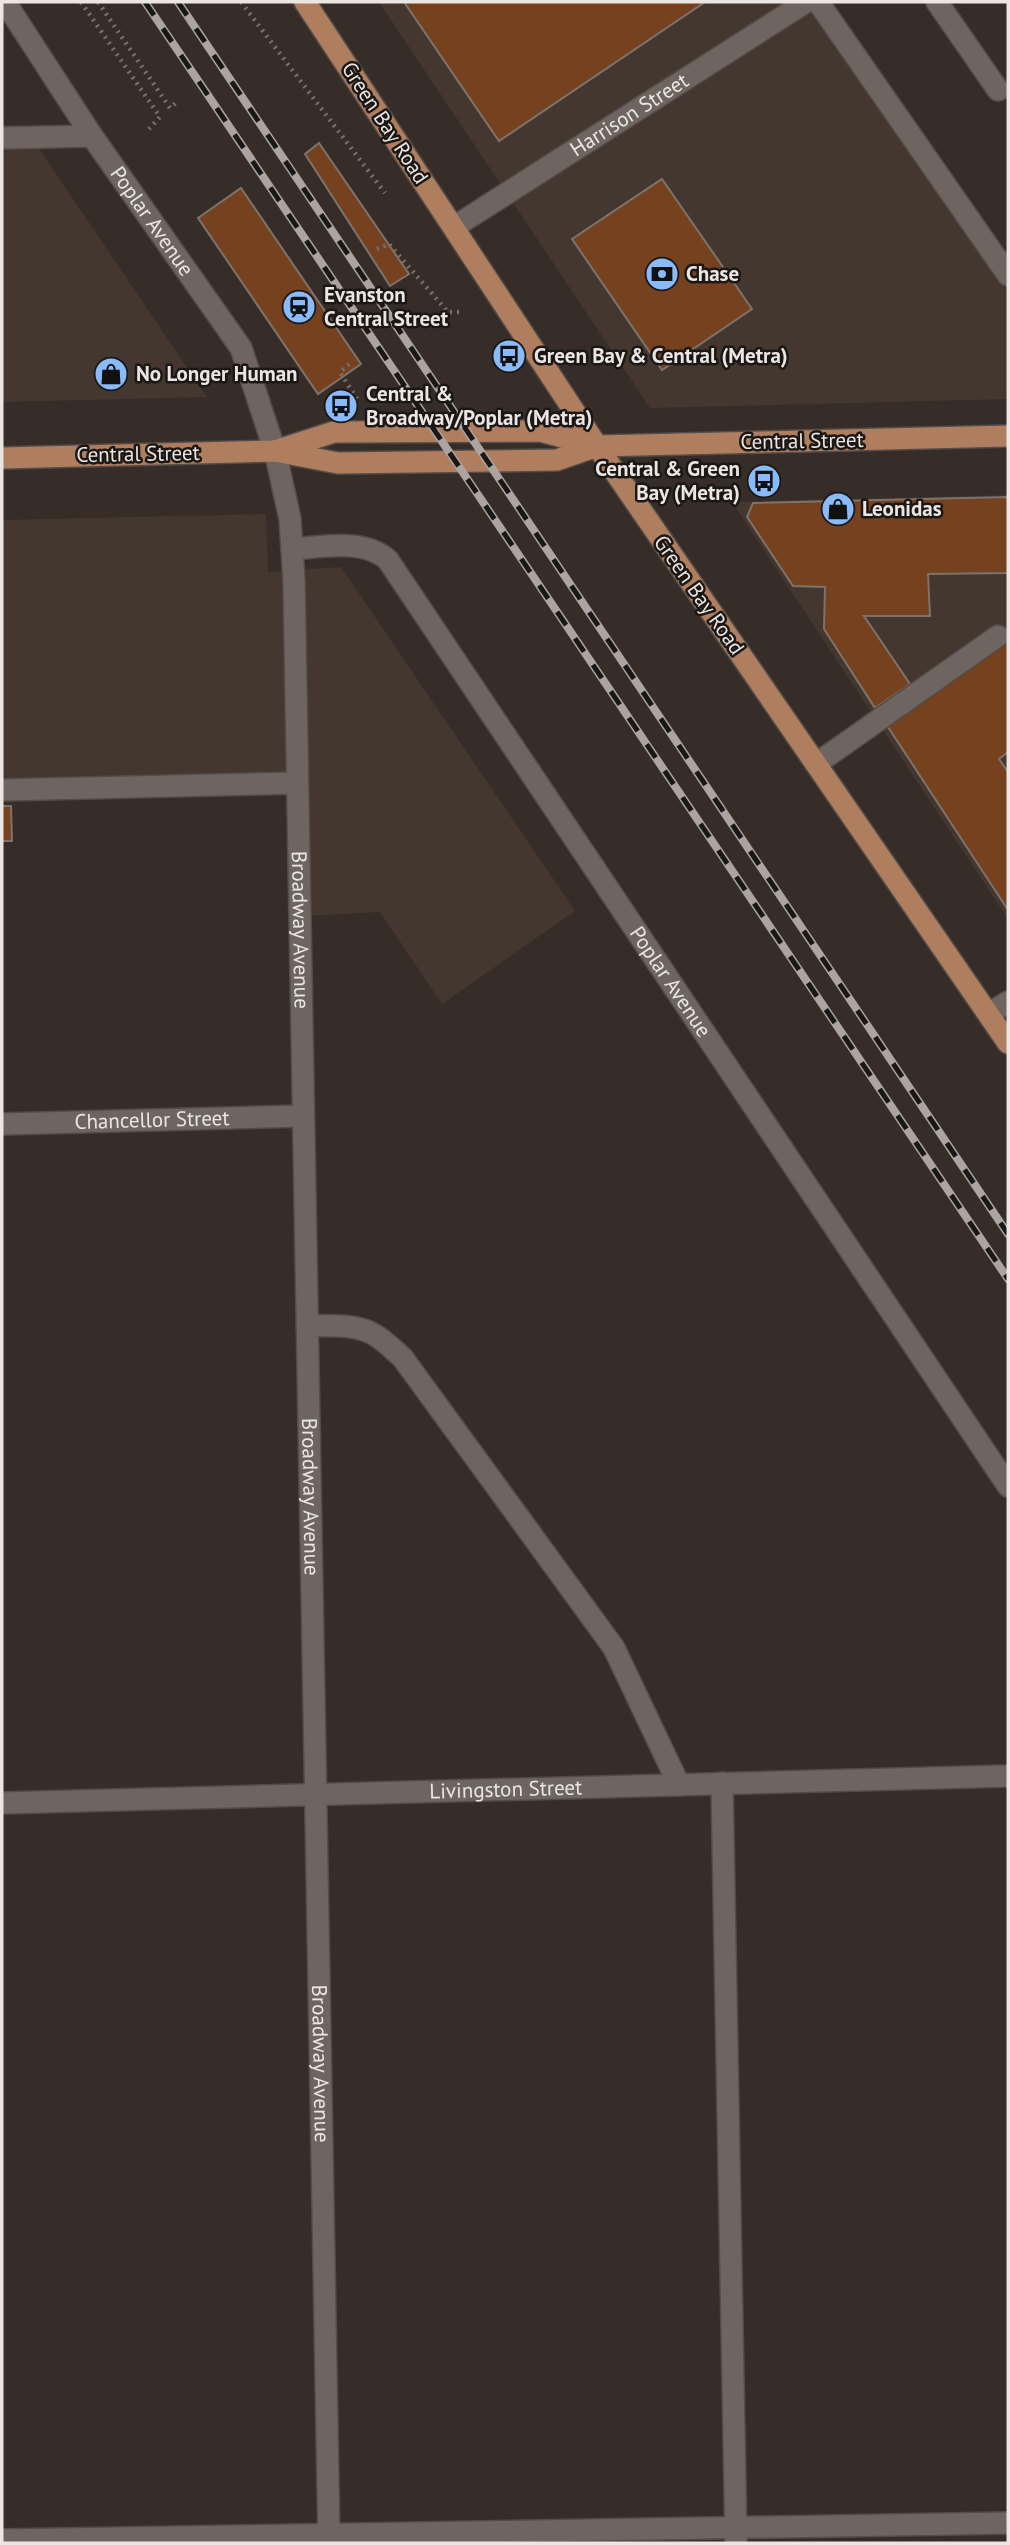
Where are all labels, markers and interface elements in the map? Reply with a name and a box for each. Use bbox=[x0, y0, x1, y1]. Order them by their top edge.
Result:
street label: Green Bay Road bbox=[336, 57, 435, 189]
street label: Harrison Street bbox=[565, 67, 693, 162]
street label: Poplar Avenue bbox=[105, 161, 200, 281]
bank icon: Chase bbox=[643, 255, 681, 293]
place label: Chase bbox=[686, 260, 739, 287]
place label: Evanston Central Street bbox=[324, 281, 449, 332]
station icon: Evanston Central Street bbox=[280, 288, 318, 326]
bus stop icon: Green Bay & Central (Metra) bbox=[490, 337, 528, 375]
place label: Green Bay & Central (Metra) bbox=[534, 342, 788, 369]
shop icon: No Longer Human bbox=[92, 355, 130, 393]
place label: No Longer Human bbox=[136, 360, 298, 387]
place label: Central & Broadway/Poplar (Metra) bbox=[366, 380, 592, 431]
bus stop icon: Central & Broadway/Poplar (Metra) bbox=[322, 387, 360, 425]
street label: Central Street bbox=[740, 426, 864, 455]
street label: Central Street bbox=[76, 439, 200, 468]
place label: Central & Green Bay (Metra) bbox=[595, 455, 740, 506]
bus stop icon: Central & Green Bay (Metra) bbox=[745, 462, 783, 500]
shop icon: Leonidas bbox=[819, 490, 857, 528]
place label: Leonidas bbox=[862, 495, 942, 522]
street label: Green Bay Road bbox=[648, 530, 751, 660]
street label: Broadway Avenue bbox=[286, 851, 316, 1009]
street label: Poplar Avenue bbox=[624, 921, 718, 1042]
street label: Chancellor Street bbox=[74, 1104, 230, 1135]
street label: Broadway Avenue bbox=[296, 1418, 326, 1576]
street label: Livingston Street bbox=[429, 1773, 583, 1805]
street label: Broadway Avenue bbox=[306, 1984, 336, 2143]

